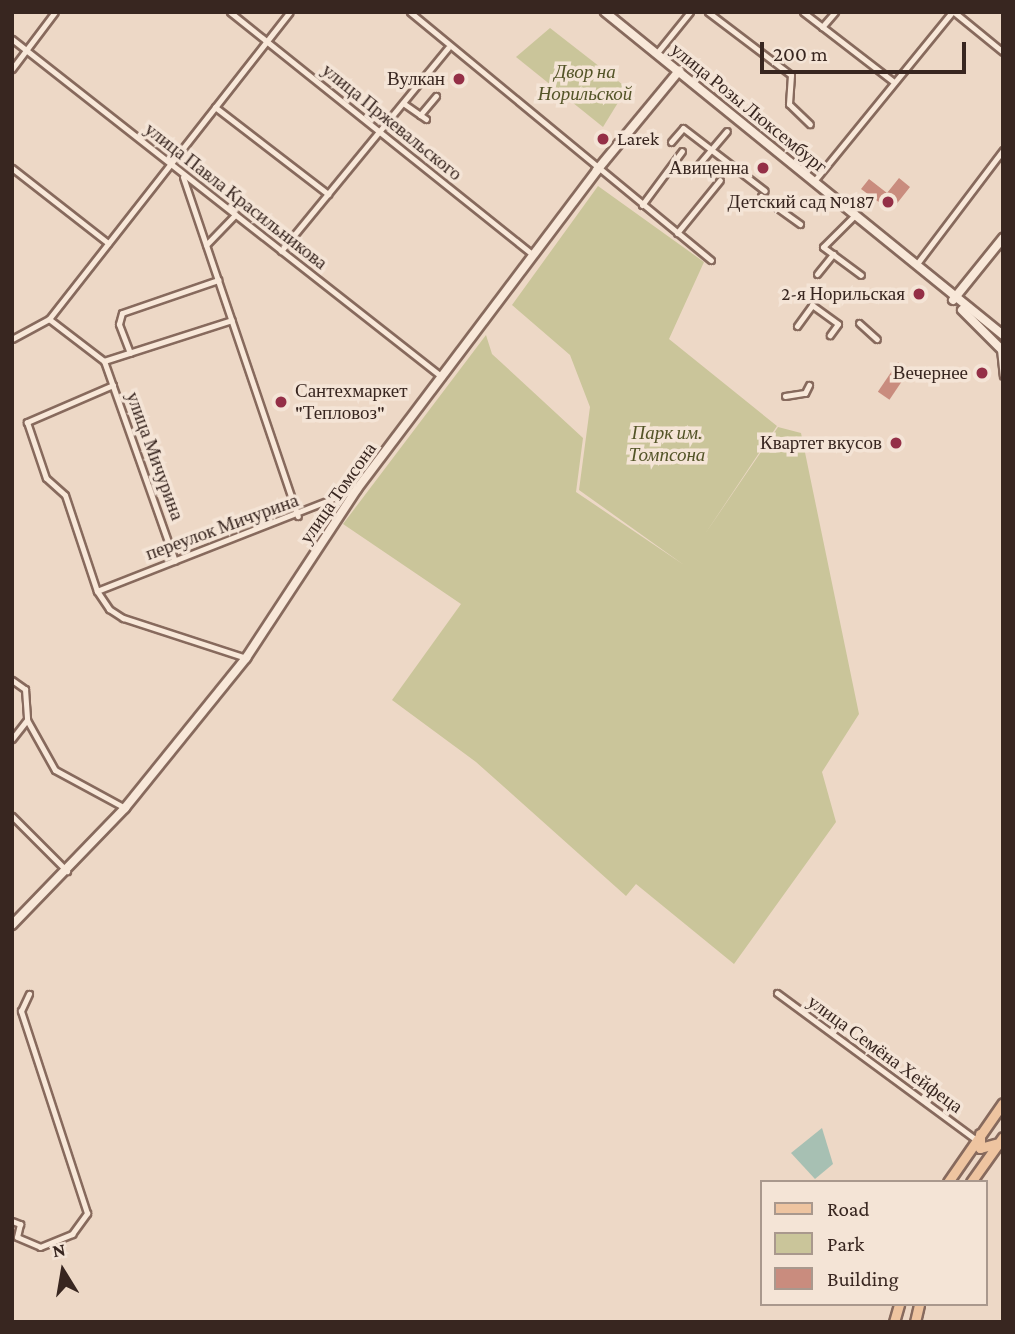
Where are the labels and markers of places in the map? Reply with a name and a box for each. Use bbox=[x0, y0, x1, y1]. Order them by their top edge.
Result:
place label: Вулкан bbox=[387, 68, 445, 90]
marker: Вулкан bbox=[451, 71, 467, 87]
place label: Larek bbox=[617, 128, 659, 150]
marker: Larek bbox=[595, 131, 611, 147]
place label: Авиценна bbox=[669, 157, 749, 179]
marker: Авиценна bbox=[755, 160, 771, 176]
place label: Детский сад №187 bbox=[728, 191, 874, 213]
marker: Детский сад №187 bbox=[880, 194, 896, 210]
place label: 2-я Норильская bbox=[781, 283, 905, 305]
marker: 2-я Норильская bbox=[911, 286, 927, 302]
place label: Вечернее bbox=[893, 362, 968, 384]
marker: Вечернее bbox=[974, 365, 990, 381]
place label: Сантехмаркет "Тепловоз" bbox=[295, 380, 408, 424]
marker: Сантехмаркет "Тепловоз" bbox=[273, 394, 289, 410]
place label: Квартет вкусов bbox=[760, 432, 882, 454]
marker: Квартет вкусов bbox=[888, 435, 904, 451]

